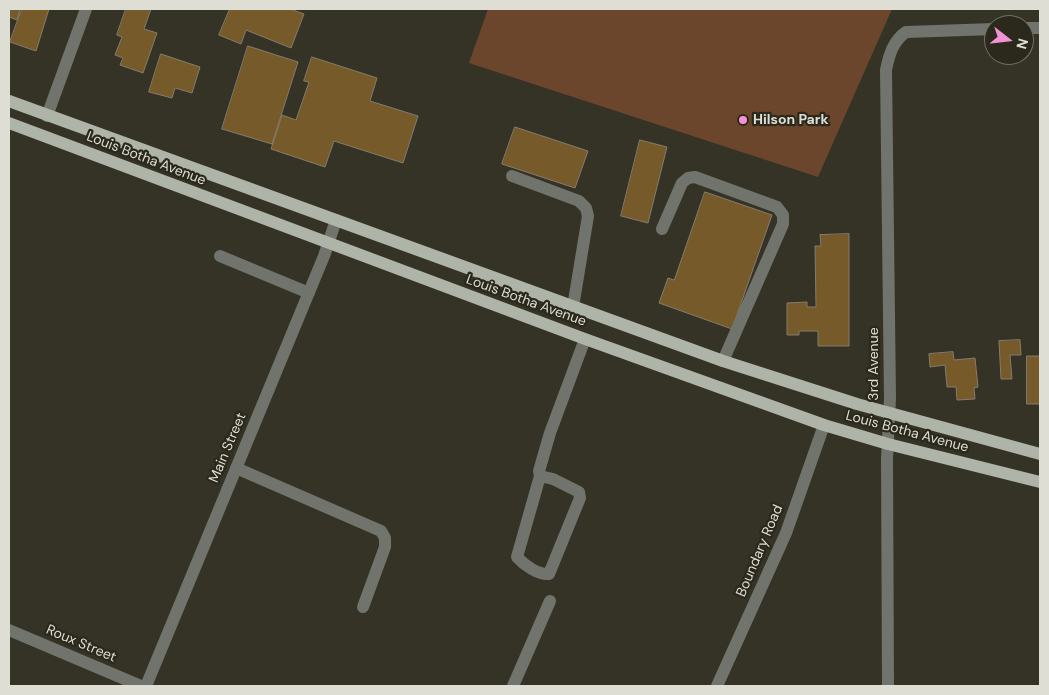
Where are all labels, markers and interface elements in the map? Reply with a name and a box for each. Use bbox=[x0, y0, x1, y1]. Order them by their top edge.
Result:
north arrow bbox=[984, 15, 1034, 65]
text: N bbox=[1012, 36, 1033, 51]
place label: Hilson Park bbox=[753, 112, 829, 128]
marker: Hilson Park bbox=[737, 114, 749, 126]
street label: Louis Botha Avenue bbox=[84, 129, 208, 189]
street label: Louis Botha Avenue bbox=[464, 271, 588, 331]
street label: 3rd Avenue bbox=[866, 327, 882, 401]
street label: Louis Botha Avenue bbox=[844, 408, 970, 456]
street label: Main Street bbox=[206, 411, 250, 485]
street label: Boundary Road bbox=[733, 502, 787, 600]
street label: Roux Street bbox=[43, 622, 119, 666]

